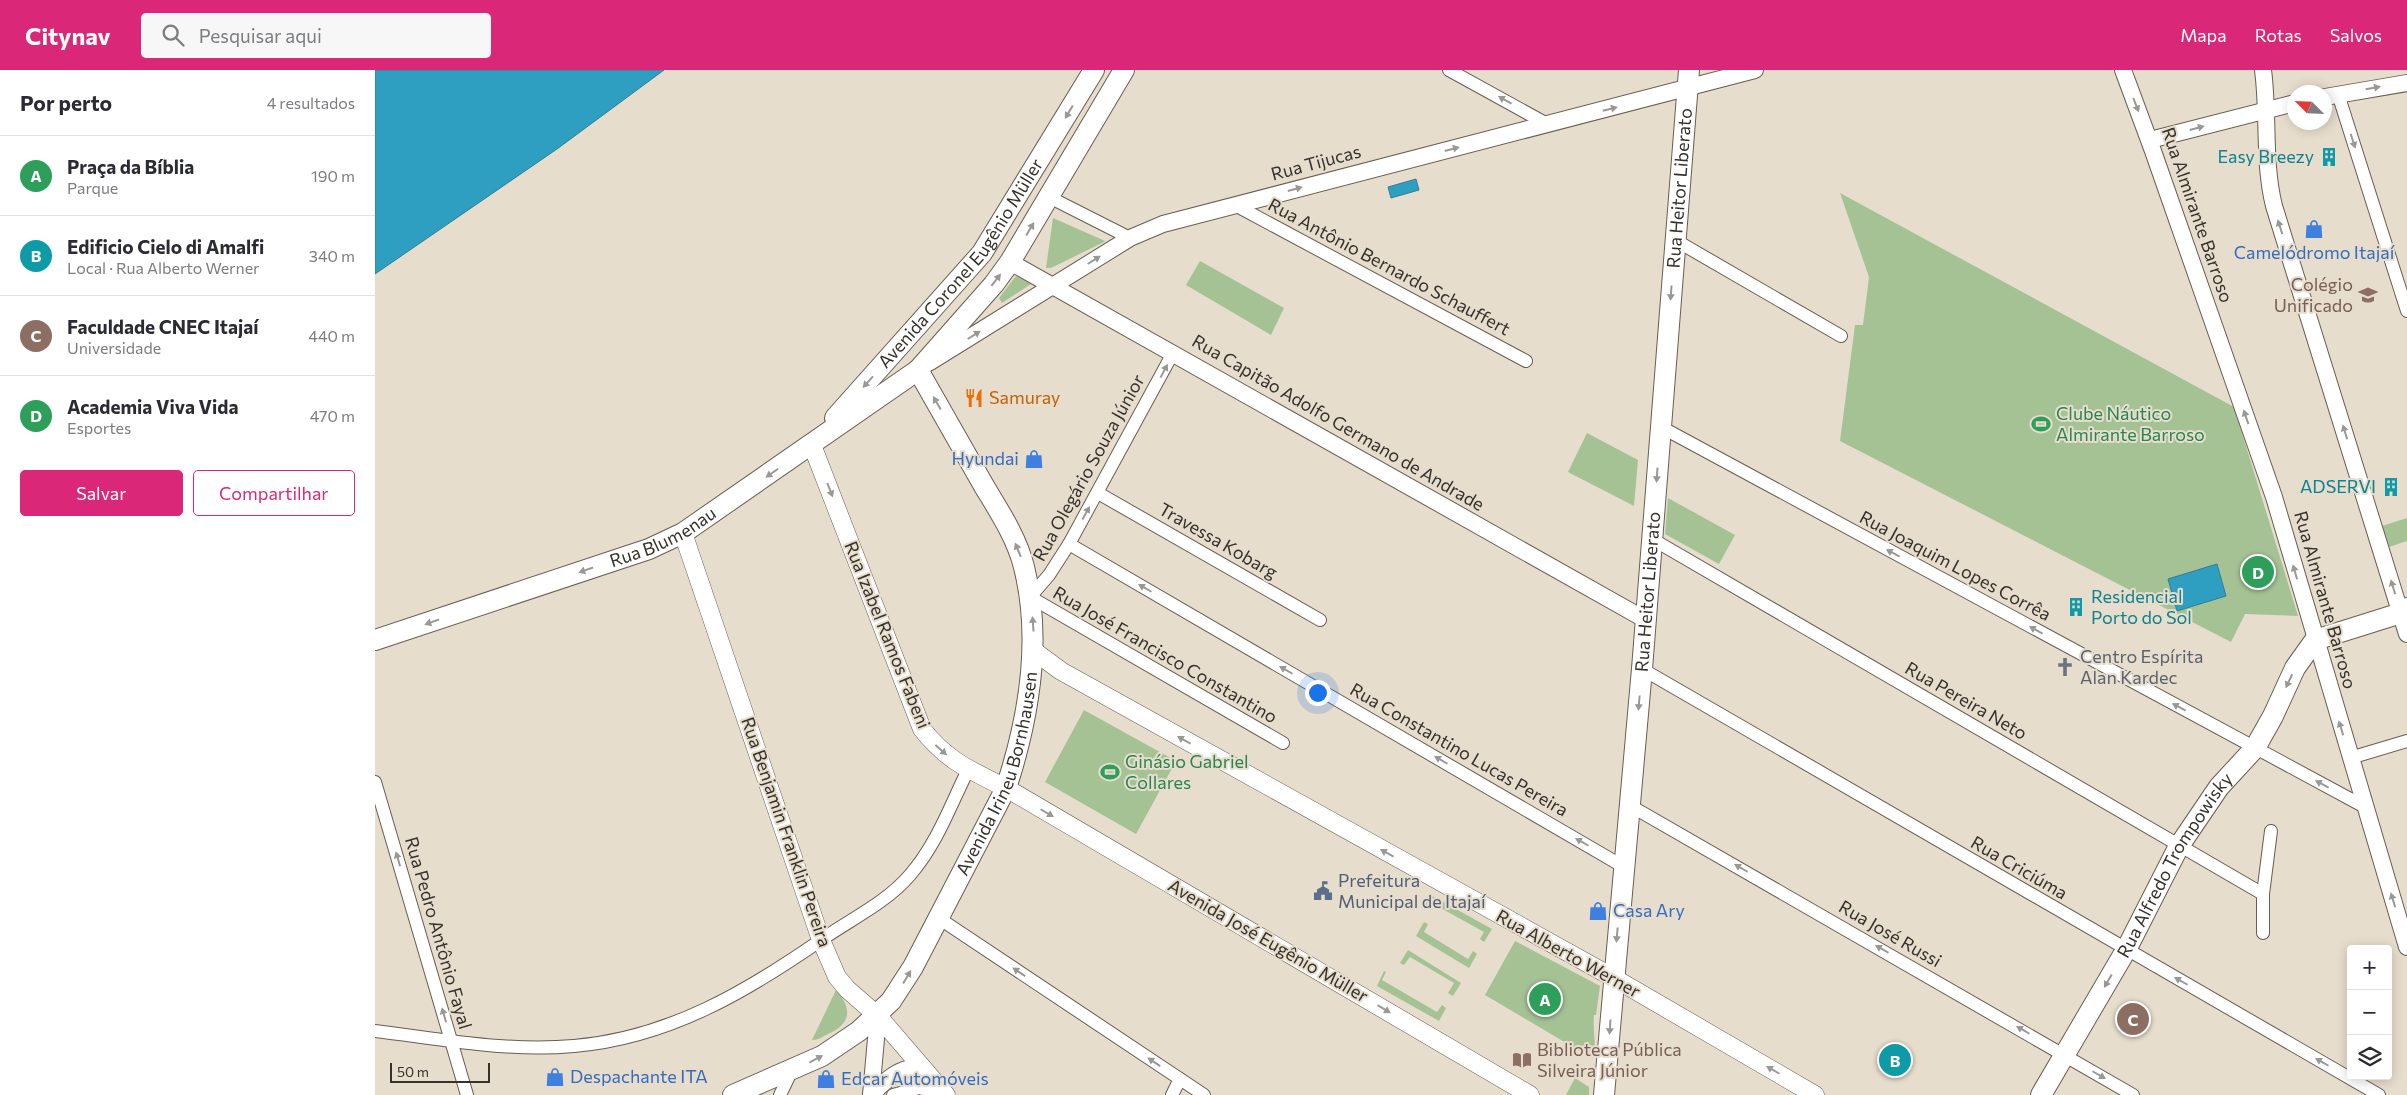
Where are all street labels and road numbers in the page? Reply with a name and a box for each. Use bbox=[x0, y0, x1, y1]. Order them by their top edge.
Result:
street label: Rua Heitor Liberato bbox=[1661, 107, 1696, 269]
street label: Rua Almirante Barroso bbox=[2158, 124, 2238, 305]
street label: Rua Tijucas bbox=[1268, 139, 1363, 185]
street label: Avenida Coronel Eugênio Müller bbox=[873, 154, 1047, 372]
street label: Rua Antônio Bernardo Schauffert bbox=[1265, 193, 1514, 339]
street label: Rua Capitão Adolfo Germano de Andrade bbox=[1188, 329, 1489, 515]
street label: Rua Olegário Souza Júnior bbox=[1028, 370, 1149, 565]
street label: Travessa Kobarg bbox=[1155, 497, 1282, 583]
street label: Rua Blumenau bbox=[606, 502, 720, 571]
street label: Rua Joaquim Lopes Corrêa bbox=[1856, 505, 2055, 625]
street label: Rua Almirante Barroso bbox=[2290, 508, 2362, 691]
street label: Rua Heitor Liberato bbox=[1630, 511, 1664, 673]
street label: Rua Izabel Ramos Fabeni bbox=[840, 538, 936, 732]
street label: Rua José Francisco Constantino bbox=[1050, 581, 1281, 727]
street label: Rua Pereira Neto bbox=[1902, 656, 2031, 744]
street label: Avenida Irineu Bornhausen bbox=[951, 670, 1041, 879]
street label: Rua Constantino Lucas Pereira bbox=[1346, 678, 1573, 821]
street label: Rua Benjamin Franklin Pereira bbox=[737, 714, 837, 950]
street label: Rua Alfredo Trompowisky bbox=[2112, 768, 2237, 962]
street label: Rua Criciúma bbox=[1967, 831, 2072, 904]
street label: Rua Pedro Antônio Fayal bbox=[401, 834, 477, 1031]
street label: Avenida José Eugênio Müller bbox=[1165, 874, 1372, 1006]
street label: Rua José Russi bbox=[1835, 895, 1946, 971]
street label: Rua Alberto Werner bbox=[1492, 905, 1644, 1003]

